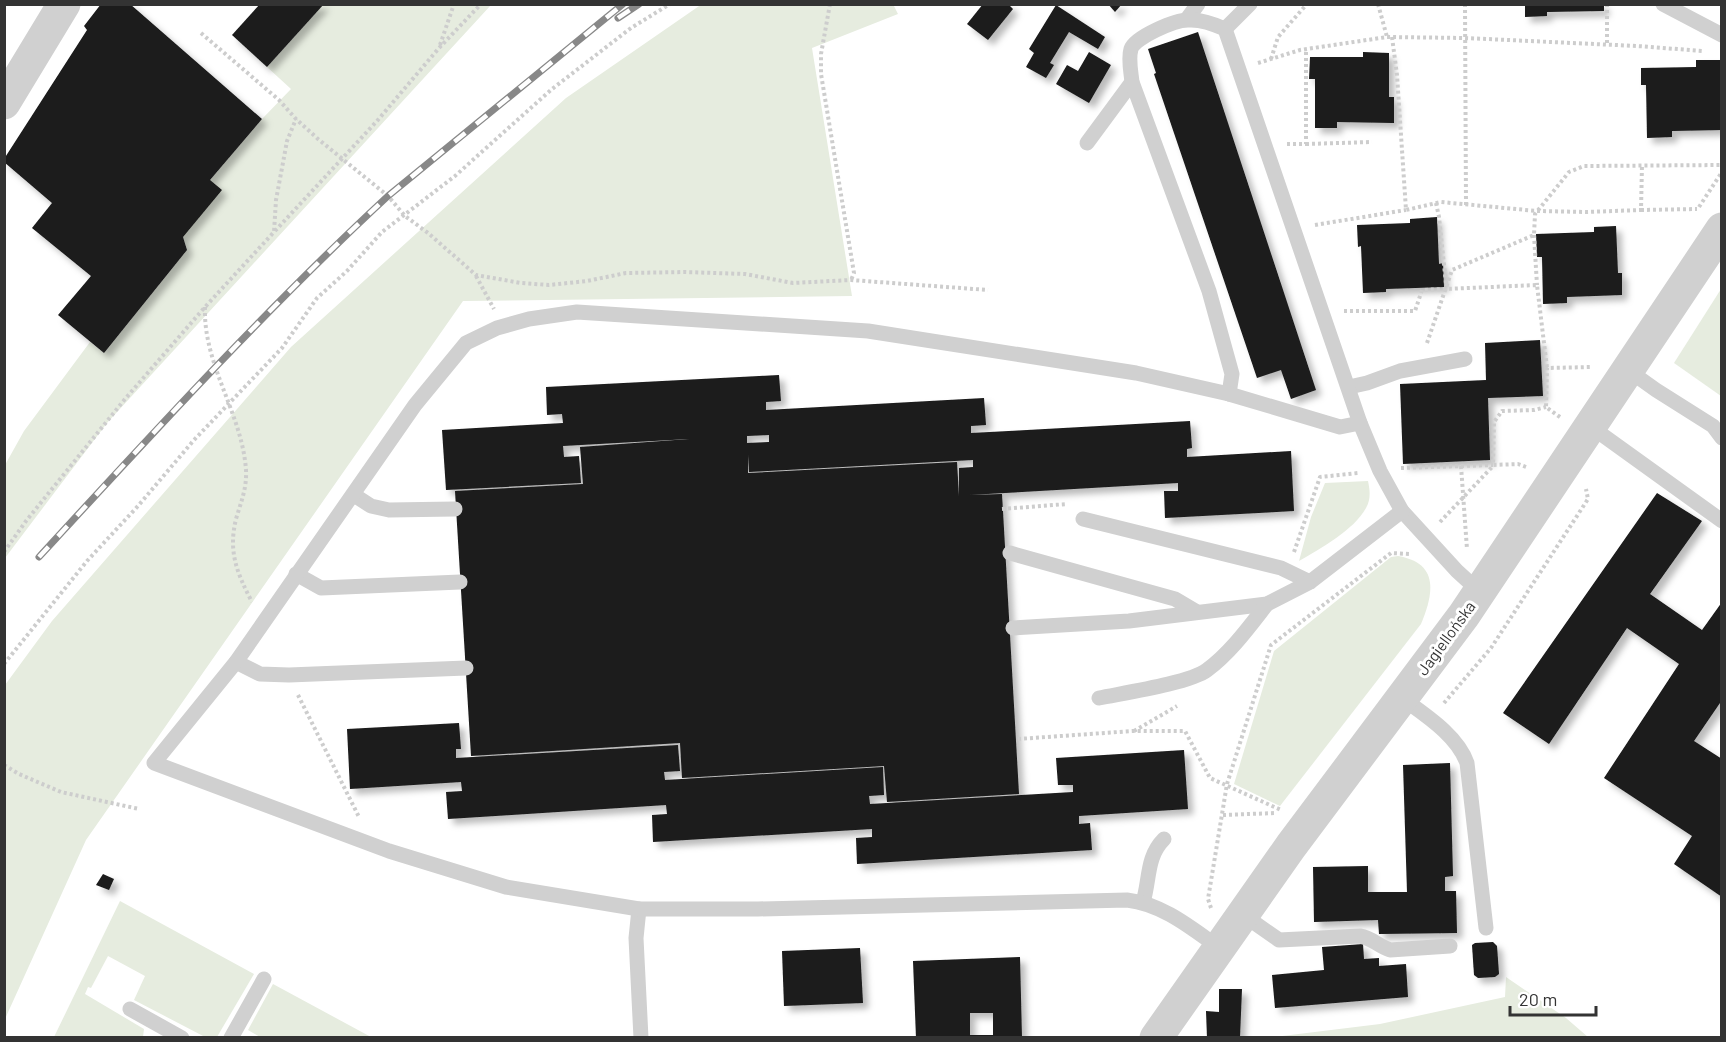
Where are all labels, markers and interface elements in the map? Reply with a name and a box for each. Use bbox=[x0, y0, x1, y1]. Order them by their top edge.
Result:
street label: Jagiellońska bbox=[1412, 597, 1479, 678]
scale bar bbox=[1510, 979, 1596, 1017]
text: 20 m bbox=[1519, 988, 1557, 1010]

